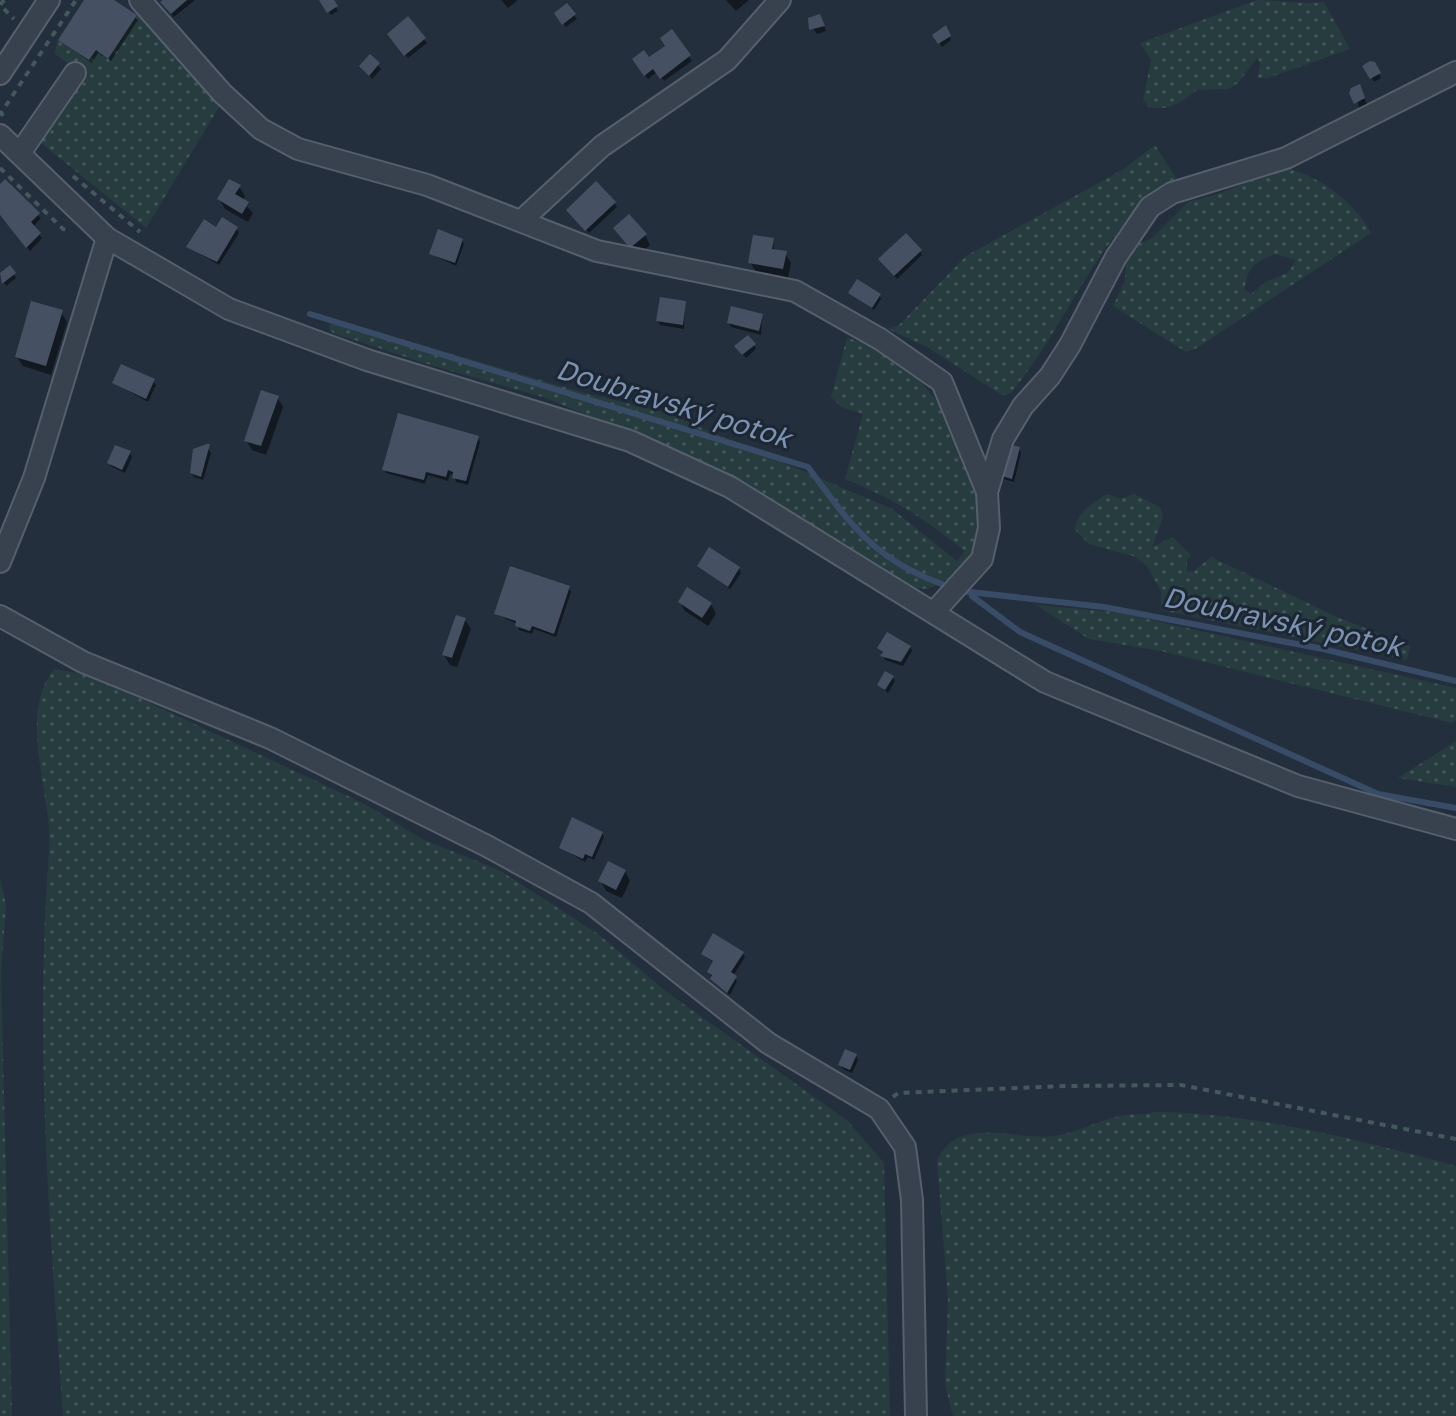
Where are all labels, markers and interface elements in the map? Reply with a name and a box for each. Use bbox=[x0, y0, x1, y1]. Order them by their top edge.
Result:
water label: Doubravský potok bbox=[553, 352, 798, 455]
water label: Doubravský potok bbox=[1160, 580, 1409, 663]

